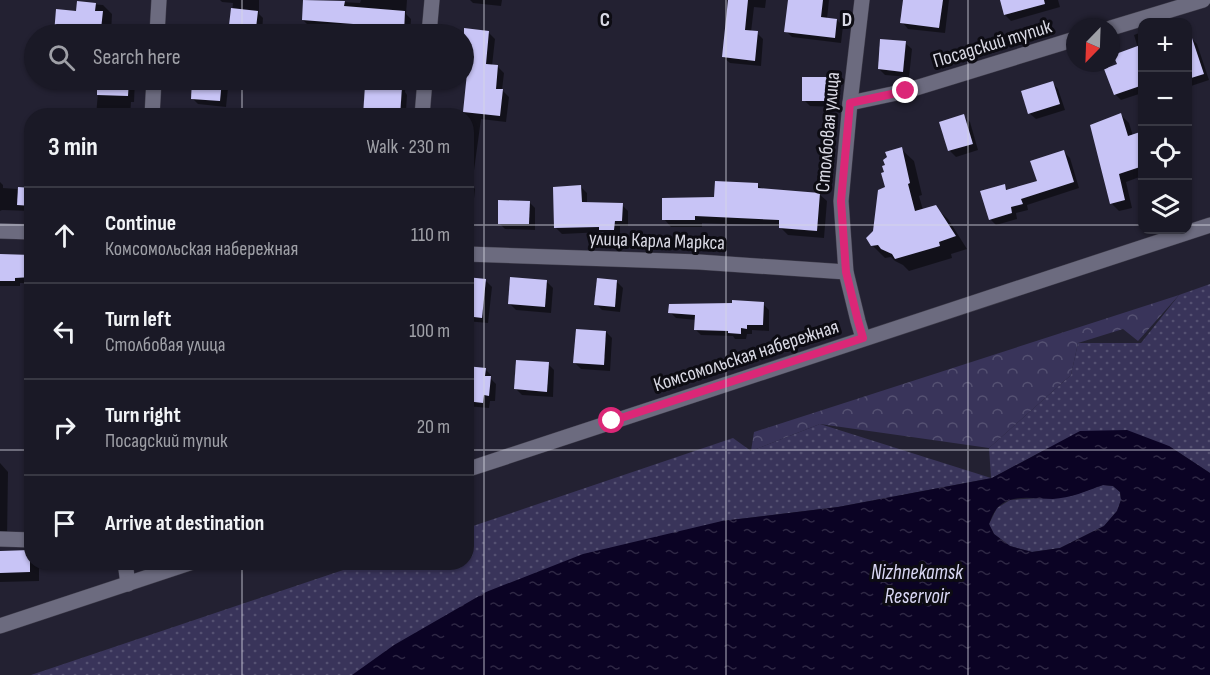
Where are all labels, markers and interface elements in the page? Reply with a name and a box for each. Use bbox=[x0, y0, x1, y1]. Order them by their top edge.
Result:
text: C bbox=[600, 8, 610, 32]
text: D bbox=[842, 8, 852, 32]
street label: Посадский тупик bbox=[930, 14, 1055, 73]
north arrow bbox=[1066, 18, 1120, 72]
map controls bbox=[1138, 18, 1192, 234]
button: + bbox=[1138, 18, 1192, 72]
search box bbox=[24, 24, 474, 90]
icon: search bbox=[45, 41, 78, 74]
text: Search here bbox=[93, 44, 180, 71]
street label: Столбовая улица bbox=[811, 71, 845, 193]
button: − bbox=[1138, 72, 1192, 126]
route end bbox=[892, 77, 918, 103]
button: locate bbox=[1138, 126, 1192, 180]
text: 3 min bbox=[48, 132, 98, 163]
text: Walk · 230 m bbox=[367, 135, 450, 159]
button: layers bbox=[1138, 180, 1192, 234]
text: Continue bbox=[105, 210, 176, 237]
icon: ahead bbox=[48, 219, 81, 252]
text: 110 m bbox=[411, 223, 450, 247]
street label: улица Карла Маркса bbox=[589, 227, 725, 255]
text: Комсомольская набережная bbox=[105, 237, 298, 261]
text: Turn left bbox=[105, 306, 171, 333]
icon: left bbox=[48, 315, 81, 348]
street label: Комсомольская набережная bbox=[651, 315, 842, 397]
text: 100 m bbox=[409, 319, 450, 343]
text: Столбовая улица bbox=[105, 333, 226, 357]
text: Turn right bbox=[105, 402, 181, 429]
route start bbox=[598, 407, 624, 433]
icon: right bbox=[48, 411, 81, 444]
text: 20 m bbox=[417, 415, 450, 439]
text: Посадский тупик bbox=[105, 429, 228, 453]
icon: arrive bbox=[48, 507, 81, 540]
text: Arrive at destination bbox=[105, 510, 264, 537]
water label: Nizhnekamsk Reservoir bbox=[871, 560, 964, 609]

